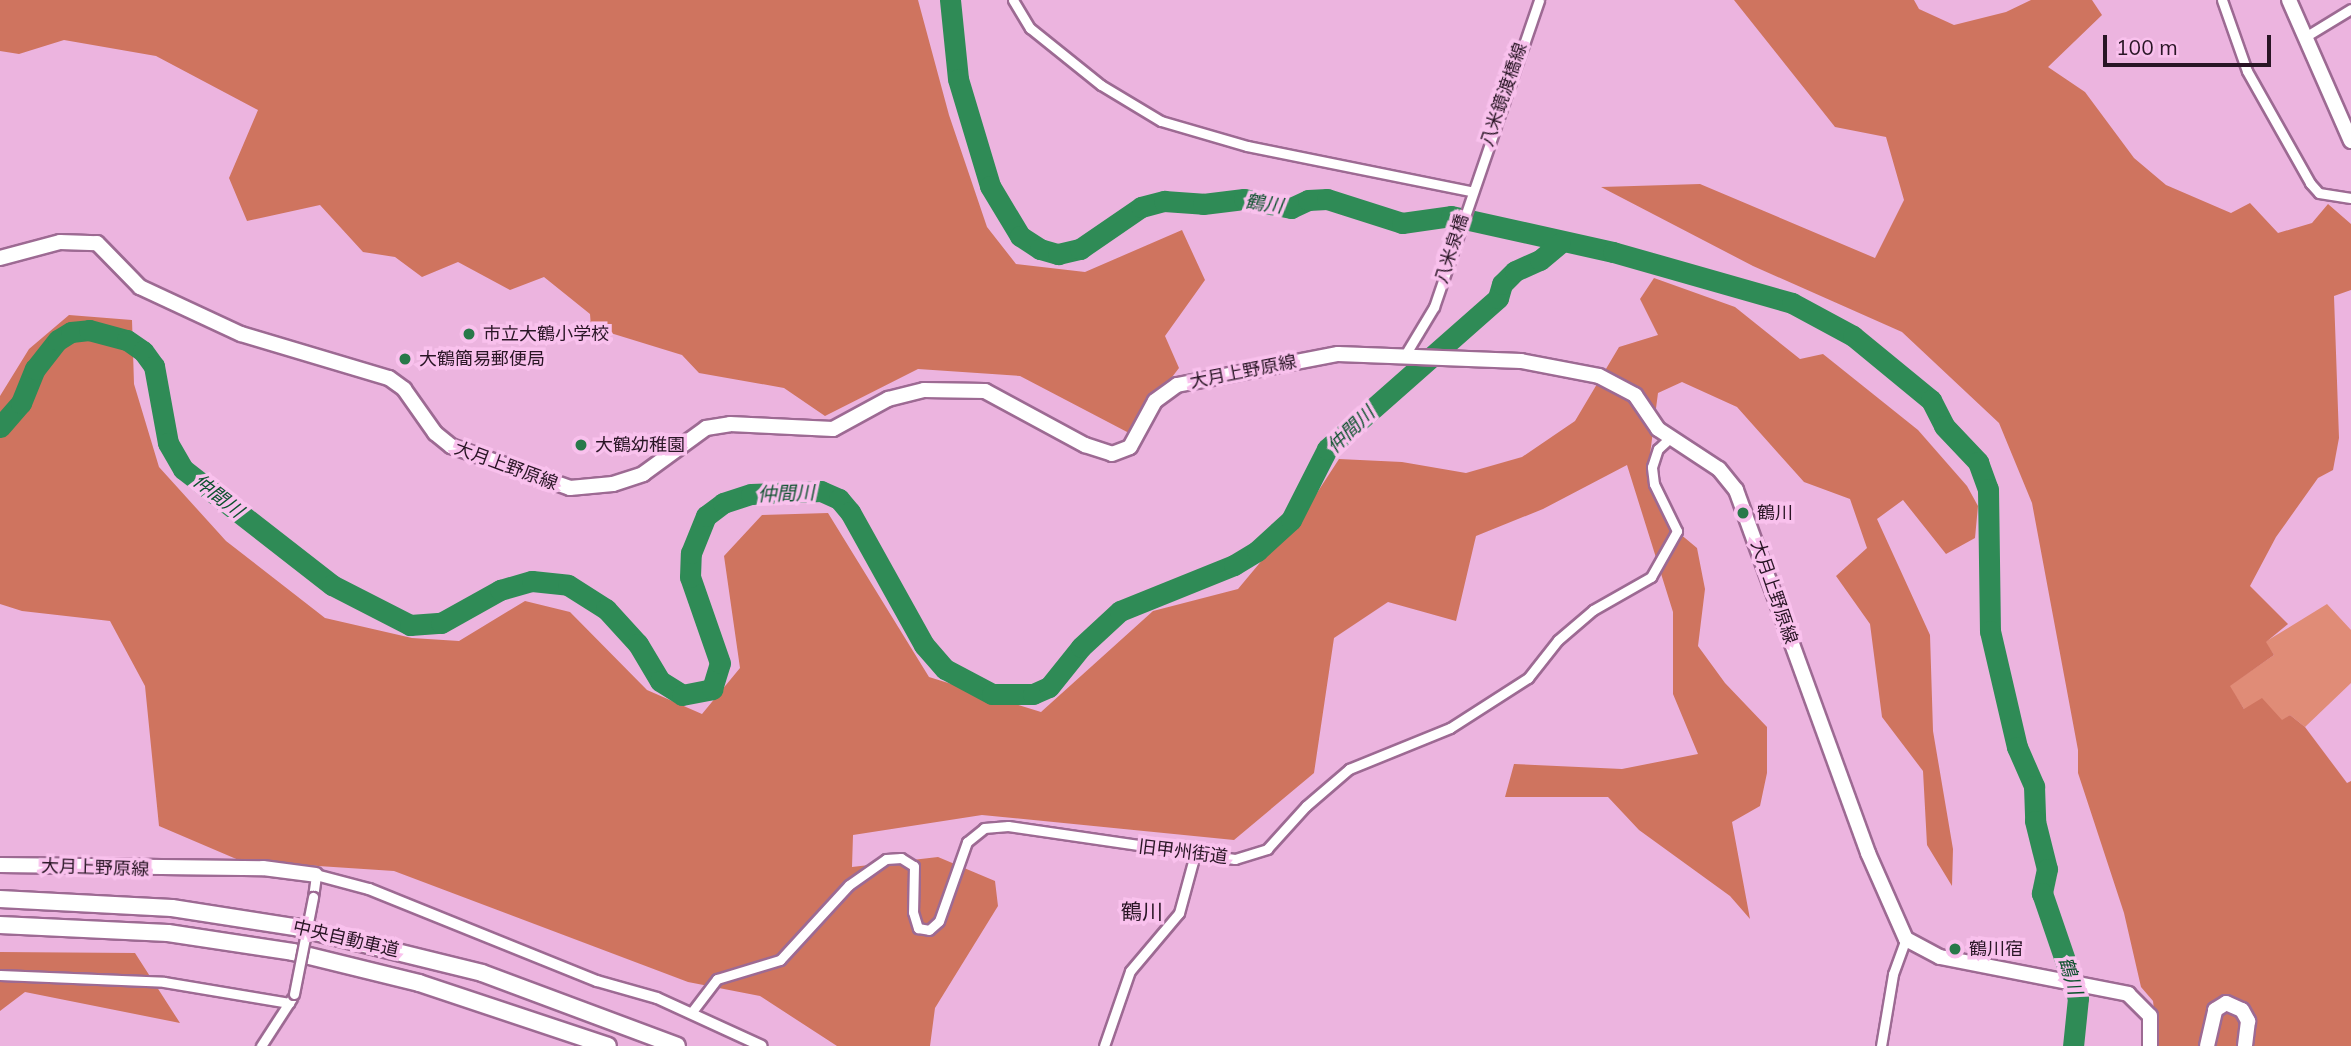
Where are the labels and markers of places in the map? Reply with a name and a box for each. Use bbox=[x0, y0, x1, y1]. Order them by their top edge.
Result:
place label: 市立大鶴小学校 bbox=[483, 323, 609, 345]
marker: 市立大鶴小学校 bbox=[461, 326, 477, 342]
place label: 大鶴簡易郵便局 bbox=[419, 348, 545, 370]
marker: 大鶴簡易郵便局 bbox=[397, 351, 413, 367]
place label: 大鶴幼稚園 bbox=[595, 434, 685, 456]
marker: 大鶴幼稚園 bbox=[573, 437, 589, 453]
place label: 鶴川 bbox=[1757, 502, 1793, 524]
marker: 鶴川 bbox=[1735, 505, 1751, 521]
place label: 鶴川宿 bbox=[1969, 938, 2023, 960]
marker: 鶴川宿 bbox=[1947, 941, 1963, 957]

